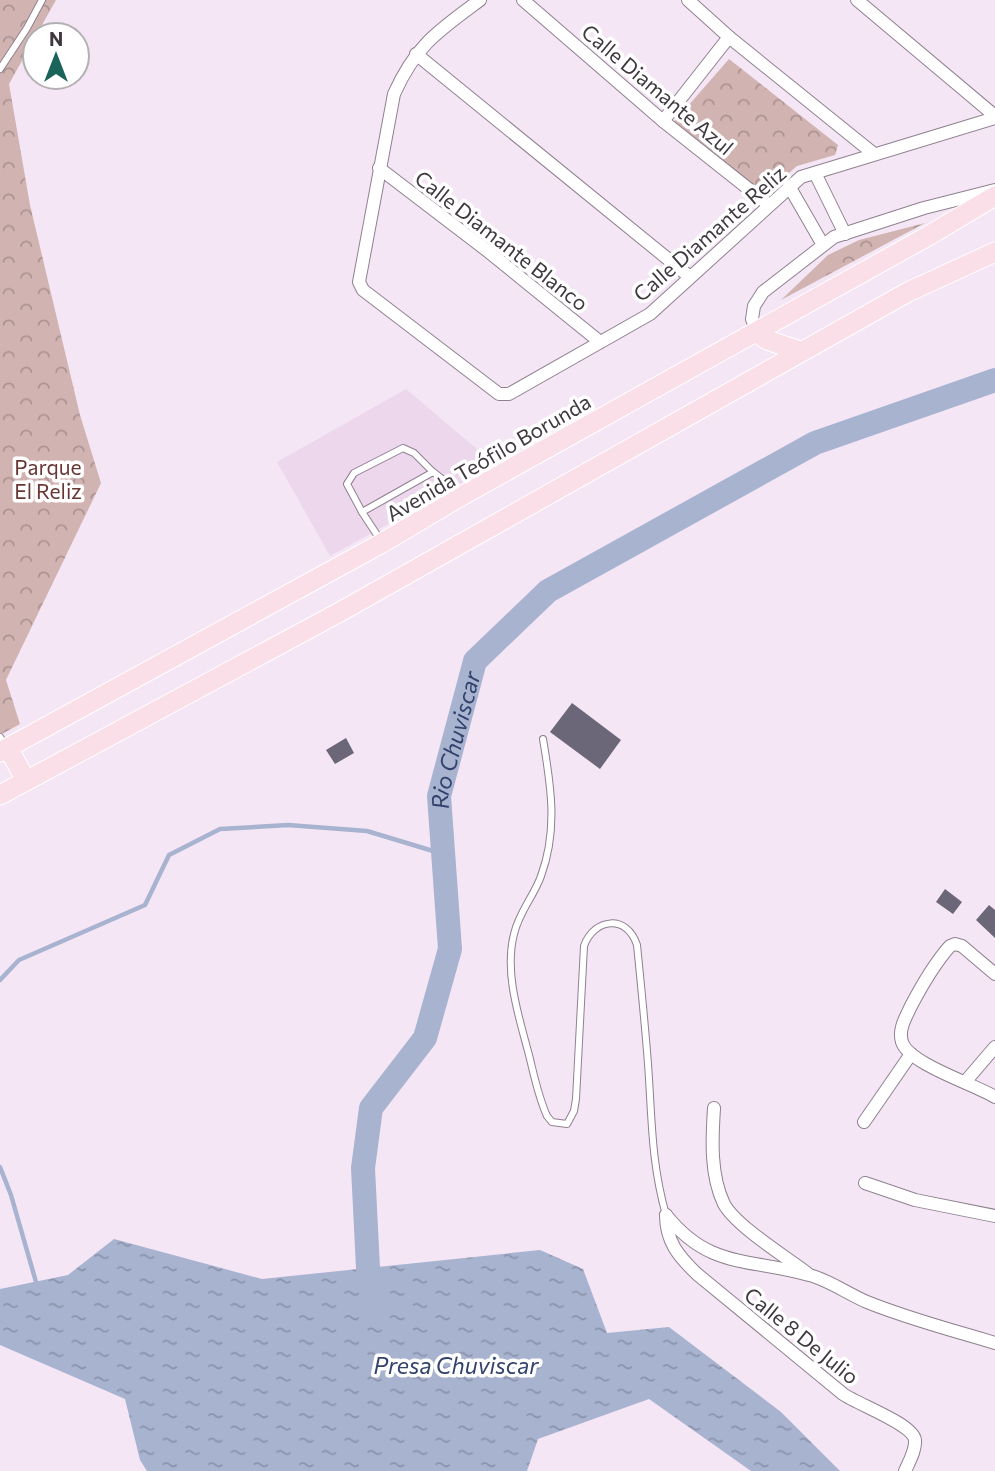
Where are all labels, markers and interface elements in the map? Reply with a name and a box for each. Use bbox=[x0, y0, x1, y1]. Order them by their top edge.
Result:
street label: Calle Diamante Azul bbox=[577, 18, 739, 160]
north arrow bbox=[21, 21, 91, 91]
text: N bbox=[49, 27, 63, 50]
street label: Calle Diamante Reliz bbox=[628, 160, 790, 306]
street label: Calle Diamante Blanco bbox=[410, 165, 594, 315]
street label: Avenida Teófilo Borunda bbox=[381, 388, 595, 526]
park label: Parque El Reliz bbox=[14, 454, 82, 503]
water label: Rio Chuviscar bbox=[425, 667, 486, 811]
street label: Calle 8 De Julio bbox=[740, 1281, 864, 1389]
water label: Presa Chuviscar bbox=[374, 1351, 539, 1379]

